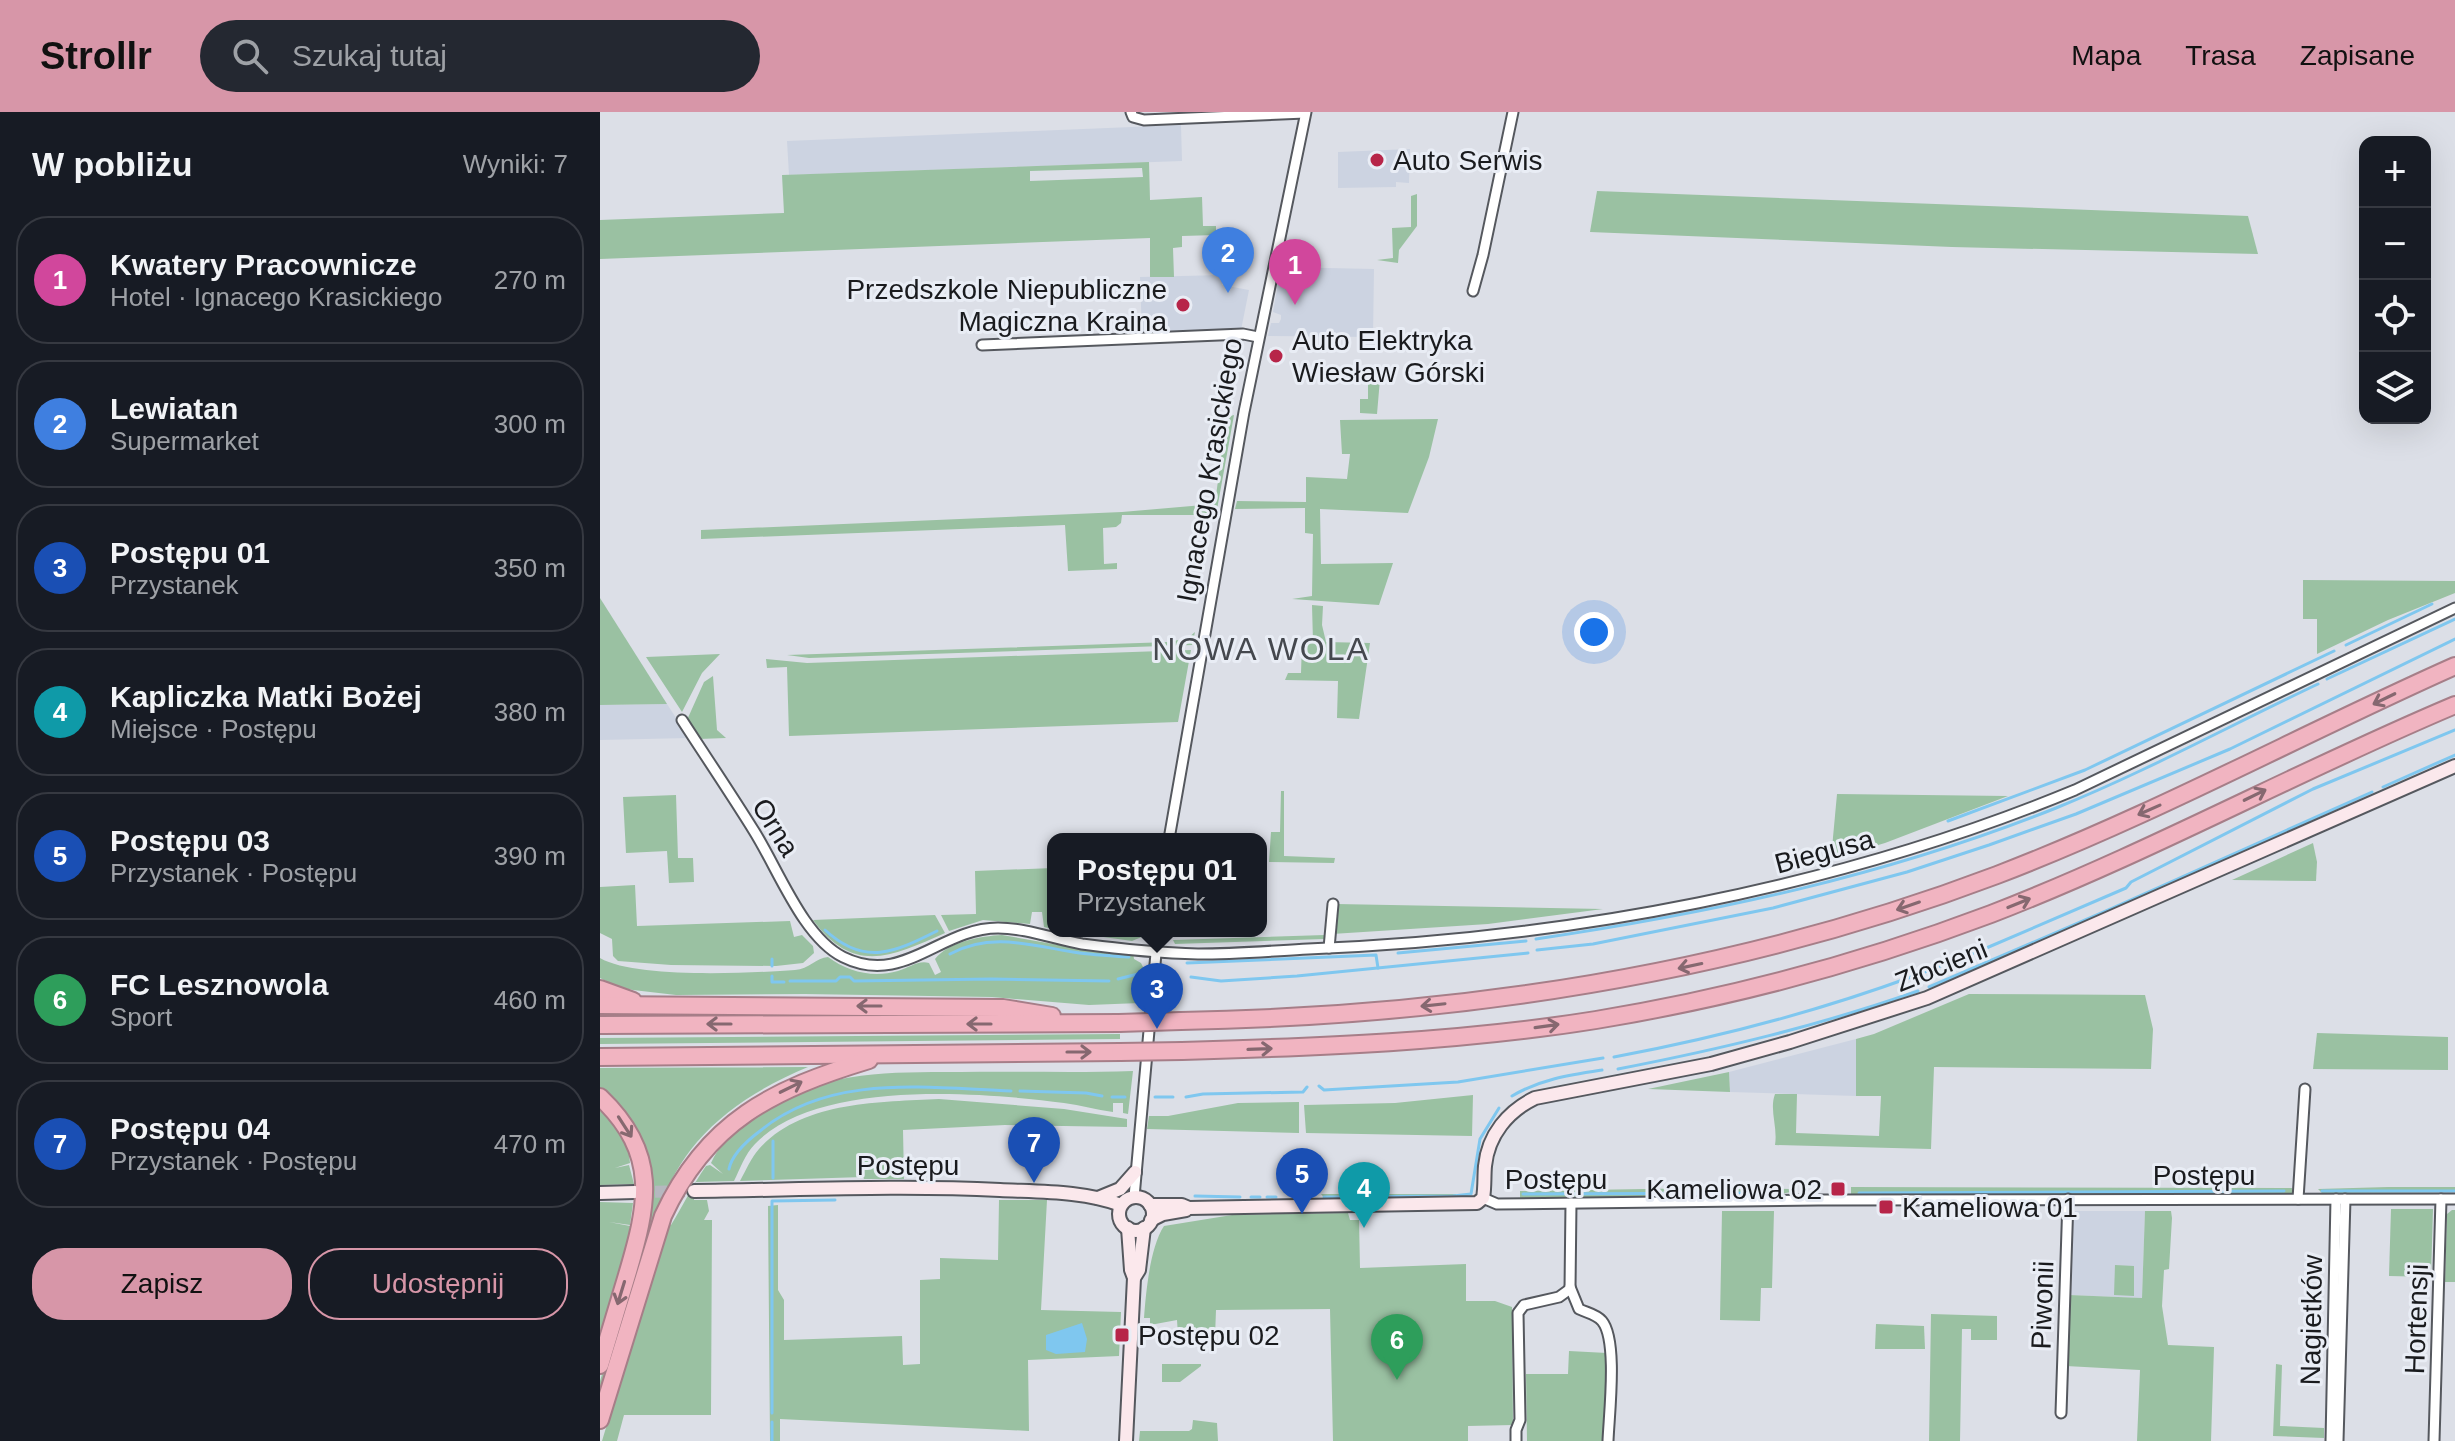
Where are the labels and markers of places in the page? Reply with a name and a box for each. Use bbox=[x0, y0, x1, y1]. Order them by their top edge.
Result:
place label: Auto Serwis bbox=[1393, 145, 1542, 176]
marker: Auto Serwis bbox=[1368, 151, 1386, 169]
pin: 2 bbox=[1202, 227, 1254, 293]
pin: 1 bbox=[1269, 239, 1321, 305]
place label: Przedszkole Niepubliczne Magiczna Kraina bbox=[846, 274, 1167, 337]
marker: Przedszkole Niepubliczne Magiczna Kraina bbox=[1174, 296, 1192, 314]
place label: Auto Elektryka Wiesław Górski bbox=[1292, 325, 1485, 388]
marker: Auto Elektryka Wiesław Górski bbox=[1267, 347, 1285, 365]
pin: 3 bbox=[1131, 963, 1183, 1029]
pin: 7 bbox=[1008, 1117, 1060, 1183]
pin: 5 bbox=[1276, 1148, 1328, 1214]
pin: 4 bbox=[1338, 1162, 1390, 1228]
place label: Kameliowa 02 bbox=[1646, 1174, 1822, 1205]
marker: Kameliowa 02 bbox=[1829, 1180, 1847, 1198]
place label: Kameliowa 01 bbox=[1902, 1192, 2078, 1223]
marker: Kameliowa 01 bbox=[1877, 1198, 1895, 1216]
pin: 6 bbox=[1371, 1314, 1423, 1380]
place label: Postępu 02 bbox=[1138, 1320, 1280, 1351]
marker: Postępu 02 bbox=[1113, 1326, 1131, 1344]

